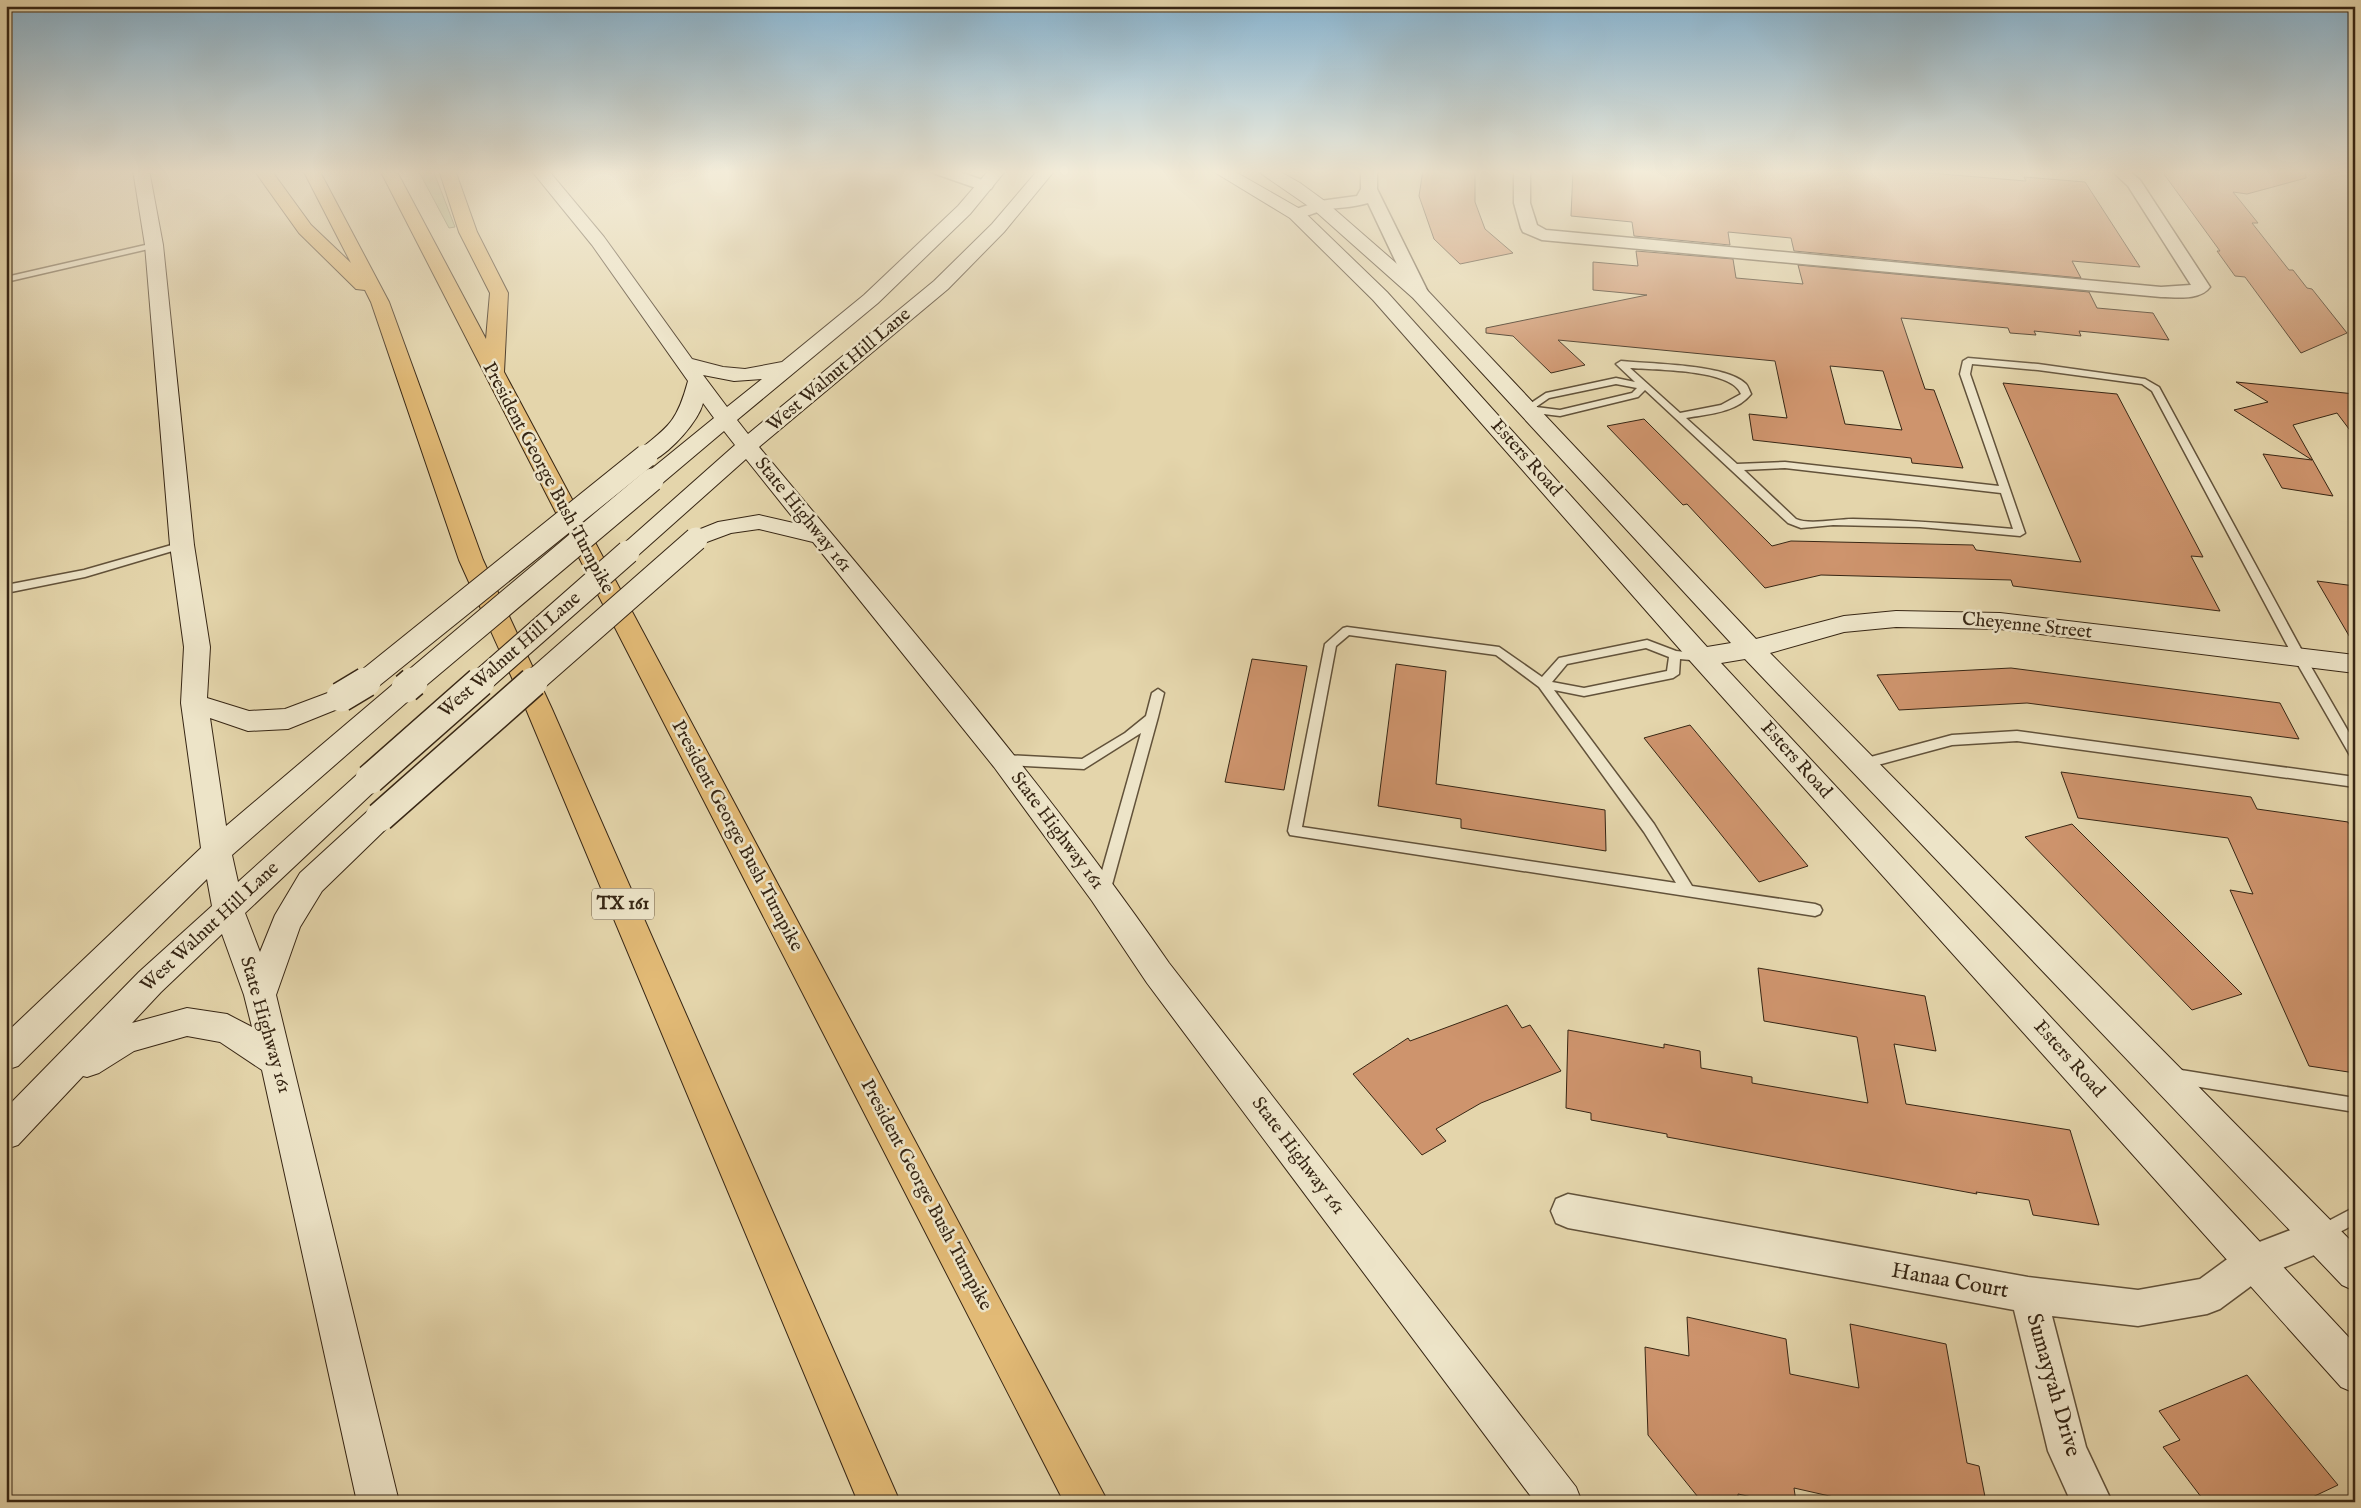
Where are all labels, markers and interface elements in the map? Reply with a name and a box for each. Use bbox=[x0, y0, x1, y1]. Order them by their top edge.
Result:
street label: West Walnut Hill Lane bbox=[762, 303, 916, 437]
street label: President George Bush Turnpike bbox=[477, 358, 619, 598]
street label: Esters Road bbox=[1485, 414, 1568, 502]
street label: State Highway 161 bbox=[749, 452, 857, 578]
street label: West Walnut Hill Lane bbox=[434, 587, 586, 723]
street label: Cheyenne Street bbox=[1961, 607, 2094, 645]
street label: President George Bush Turnpike bbox=[666, 716, 808, 956]
street label: Esters Road bbox=[1755, 716, 1838, 804]
street label: State Highway 161 bbox=[1005, 767, 1109, 895]
street label: West Walnut Hill Lane bbox=[136, 856, 284, 997]
road number: TX 161 bbox=[592, 889, 654, 920]
street label: State Highway 161 bbox=[234, 954, 296, 1096]
street label: Esters Road bbox=[2028, 1015, 2111, 1103]
street label: President George Bush Turnpike bbox=[855, 1075, 997, 1315]
street label: State Highway 161 bbox=[1246, 1092, 1350, 1220]
street label: Hanaa Court bbox=[1889, 1257, 2011, 1305]
street label: Sumayyah Drive bbox=[2019, 1310, 2087, 1460]

